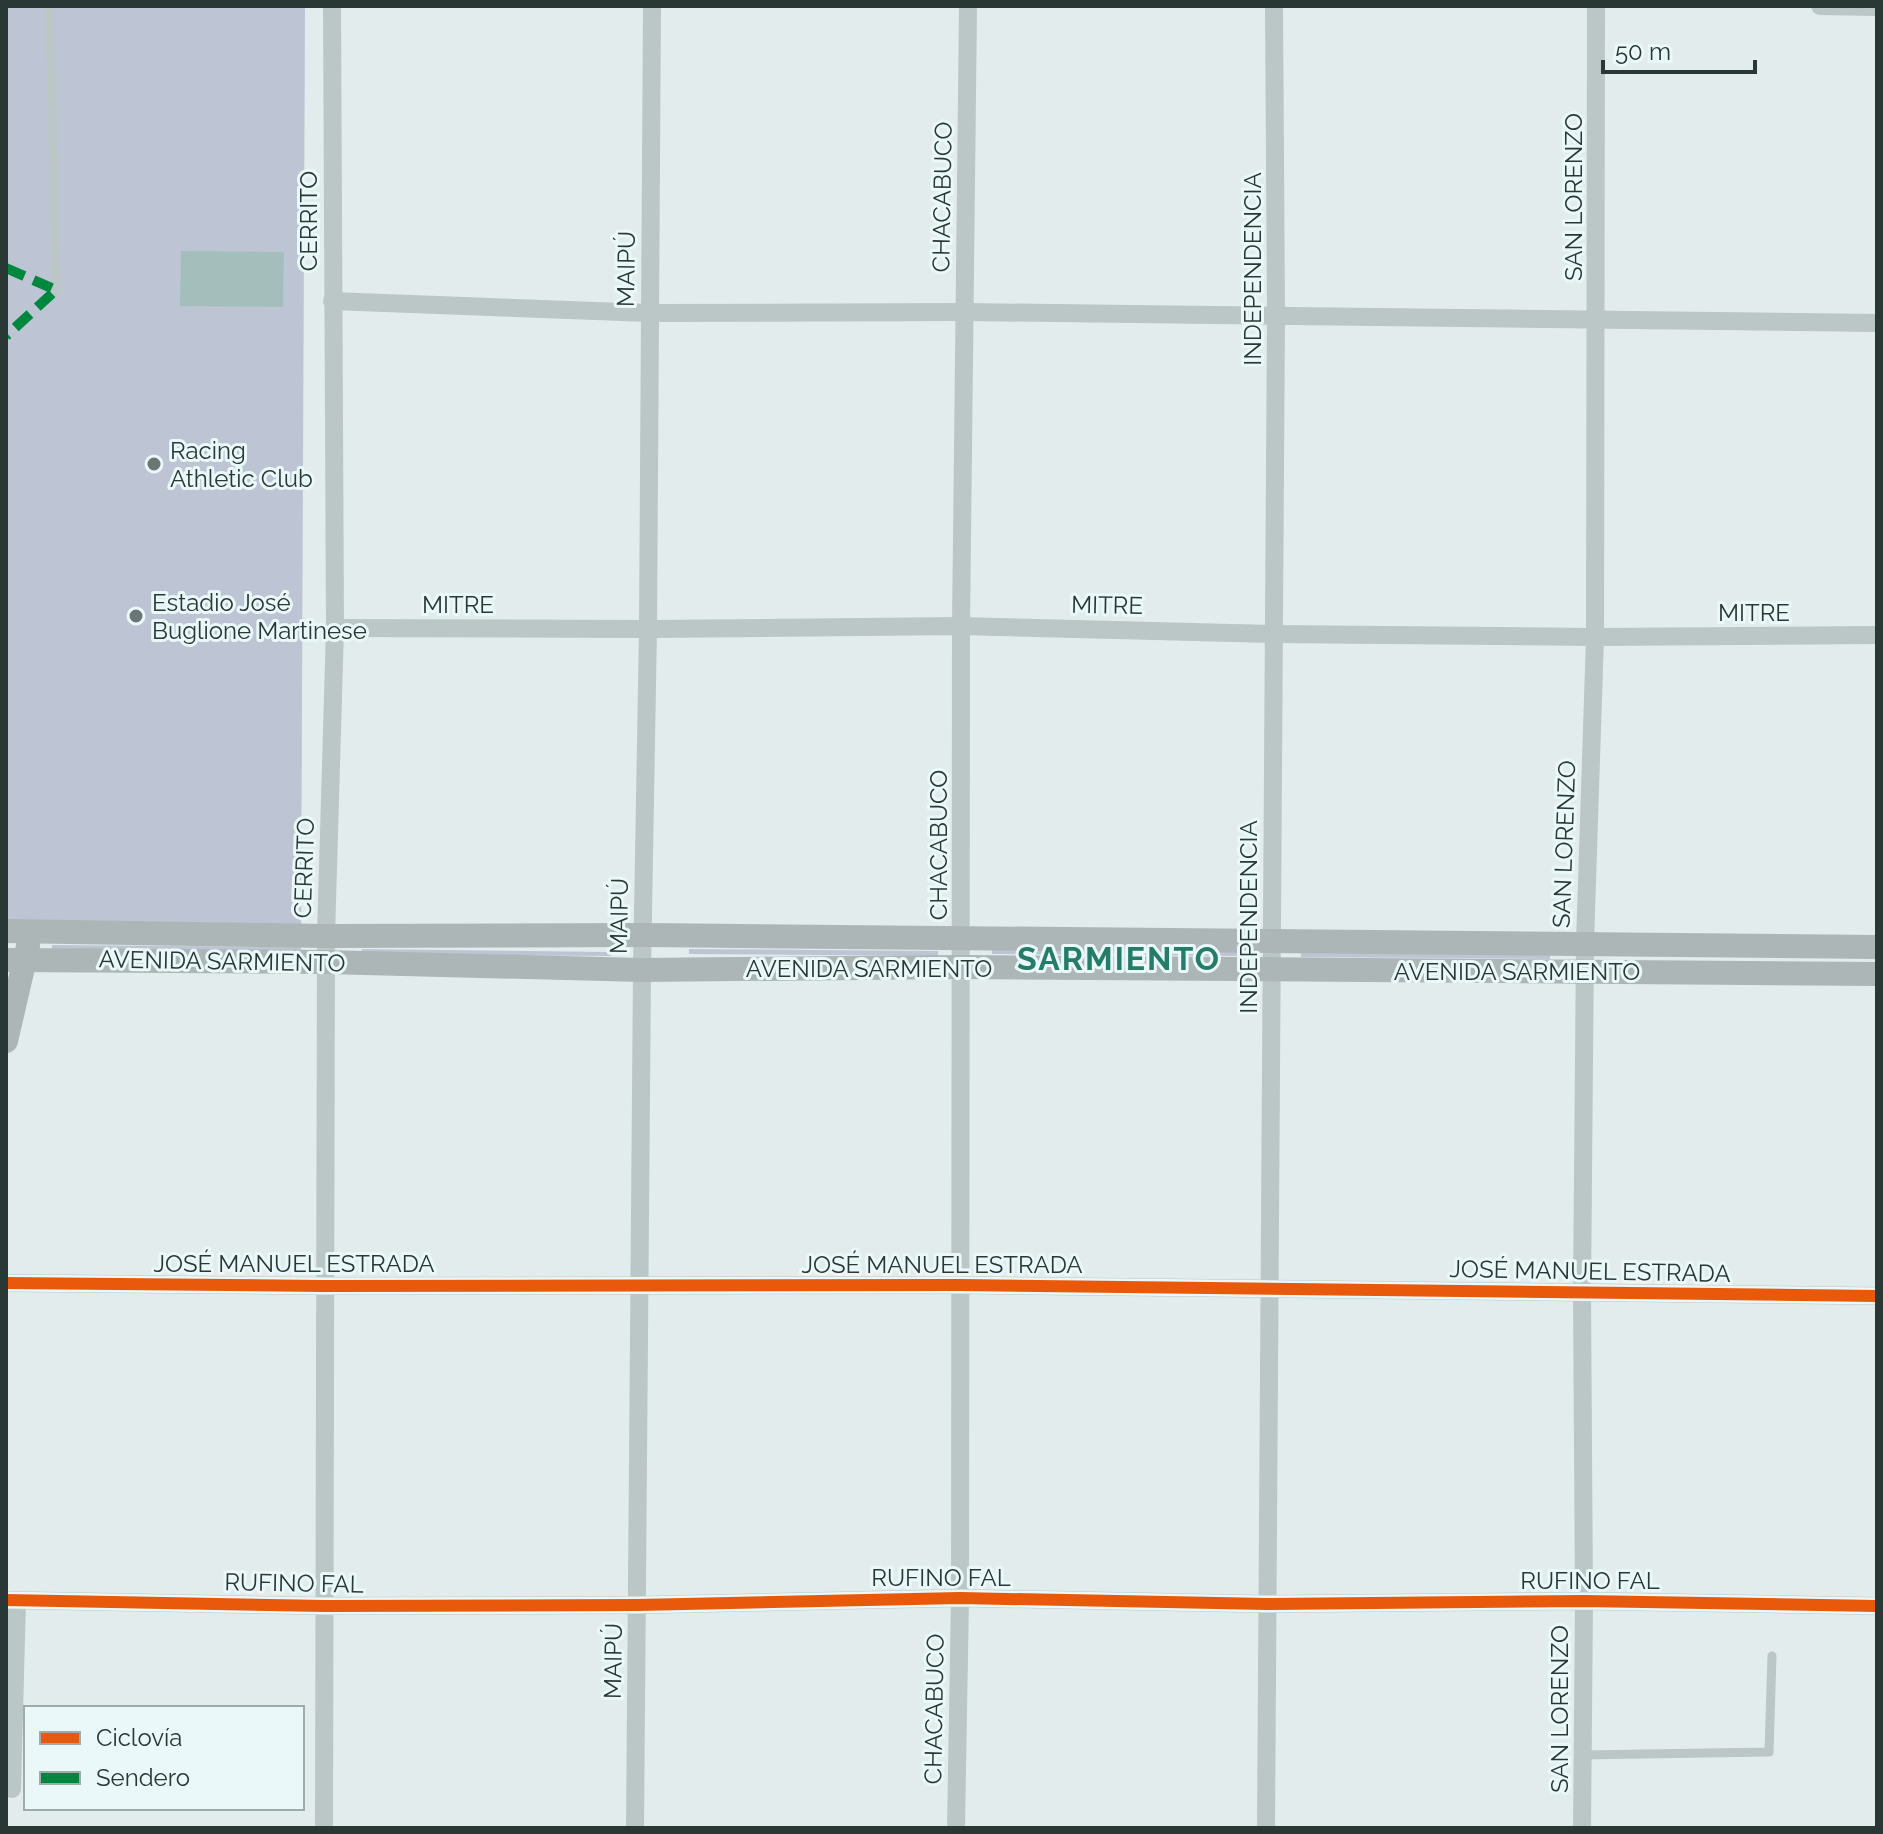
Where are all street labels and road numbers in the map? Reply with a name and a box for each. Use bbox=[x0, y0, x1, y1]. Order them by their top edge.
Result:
street label: SAN LORENZO bbox=[1559, 113, 1588, 281]
street label: CHACABUCO bbox=[926, 121, 958, 273]
street label: CERRITO bbox=[294, 171, 323, 271]
street label: INDEPENDENCIA bbox=[1238, 172, 1267, 366]
street label: MAIPÚ bbox=[611, 231, 641, 307]
street label: MITRE bbox=[422, 590, 494, 619]
street label: MITRE bbox=[1071, 590, 1143, 620]
street label: MITRE bbox=[1718, 598, 1790, 627]
street label: SAN LORENZO bbox=[1547, 760, 1581, 928]
street label: CHACABUCO bbox=[924, 770, 953, 920]
street label: CERRITO bbox=[288, 817, 320, 919]
street label: INDEPENDENCIA bbox=[1234, 820, 1263, 1014]
street label: MAIPÚ bbox=[604, 878, 634, 954]
street label: AVENIDA SARMIENTO bbox=[98, 944, 346, 978]
street label: AVENIDA SARMIENTO bbox=[746, 954, 992, 983]
street label: AVENIDA SARMIENTO bbox=[1394, 957, 1640, 986]
street label: JOSÉ MANUEL ESTRADA bbox=[153, 1249, 435, 1278]
street label: JOSÉ MANUEL ESTRADA bbox=[801, 1250, 1083, 1279]
street label: JOSÉ MANUEL ESTRADA bbox=[1449, 1254, 1731, 1288]
street label: RUFINO FAL bbox=[871, 1563, 1011, 1592]
street label: RUFINO FAL bbox=[1520, 1566, 1660, 1595]
street label: RUFINO FAL bbox=[224, 1567, 364, 1599]
street label: MAIPÚ bbox=[598, 1623, 628, 1699]
street label: SAN LORENZO bbox=[1545, 1625, 1574, 1793]
street label: CHACABUCO bbox=[918, 1633, 950, 1785]

